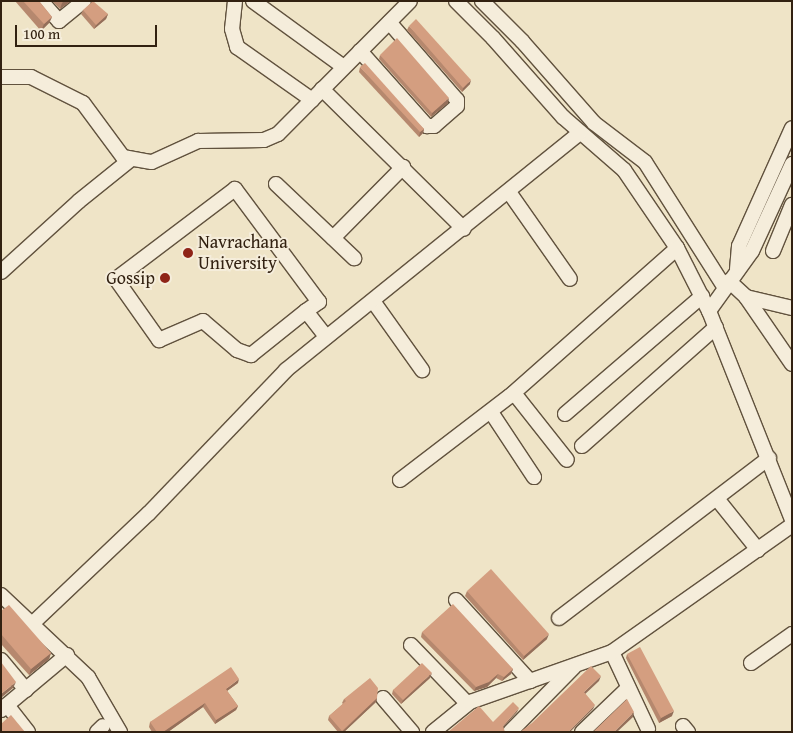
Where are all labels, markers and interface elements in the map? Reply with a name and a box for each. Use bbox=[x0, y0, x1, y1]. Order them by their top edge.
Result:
scale bar bbox=[18, 15, 160, 47]
text: 100 m bbox=[23, 23, 60, 44]
place label: Navrachana University bbox=[198, 232, 288, 274]
marker: Navrachana University bbox=[182, 247, 194, 259]
place label: Gossip bbox=[106, 267, 155, 289]
marker: Gossip bbox=[159, 272, 171, 284]

